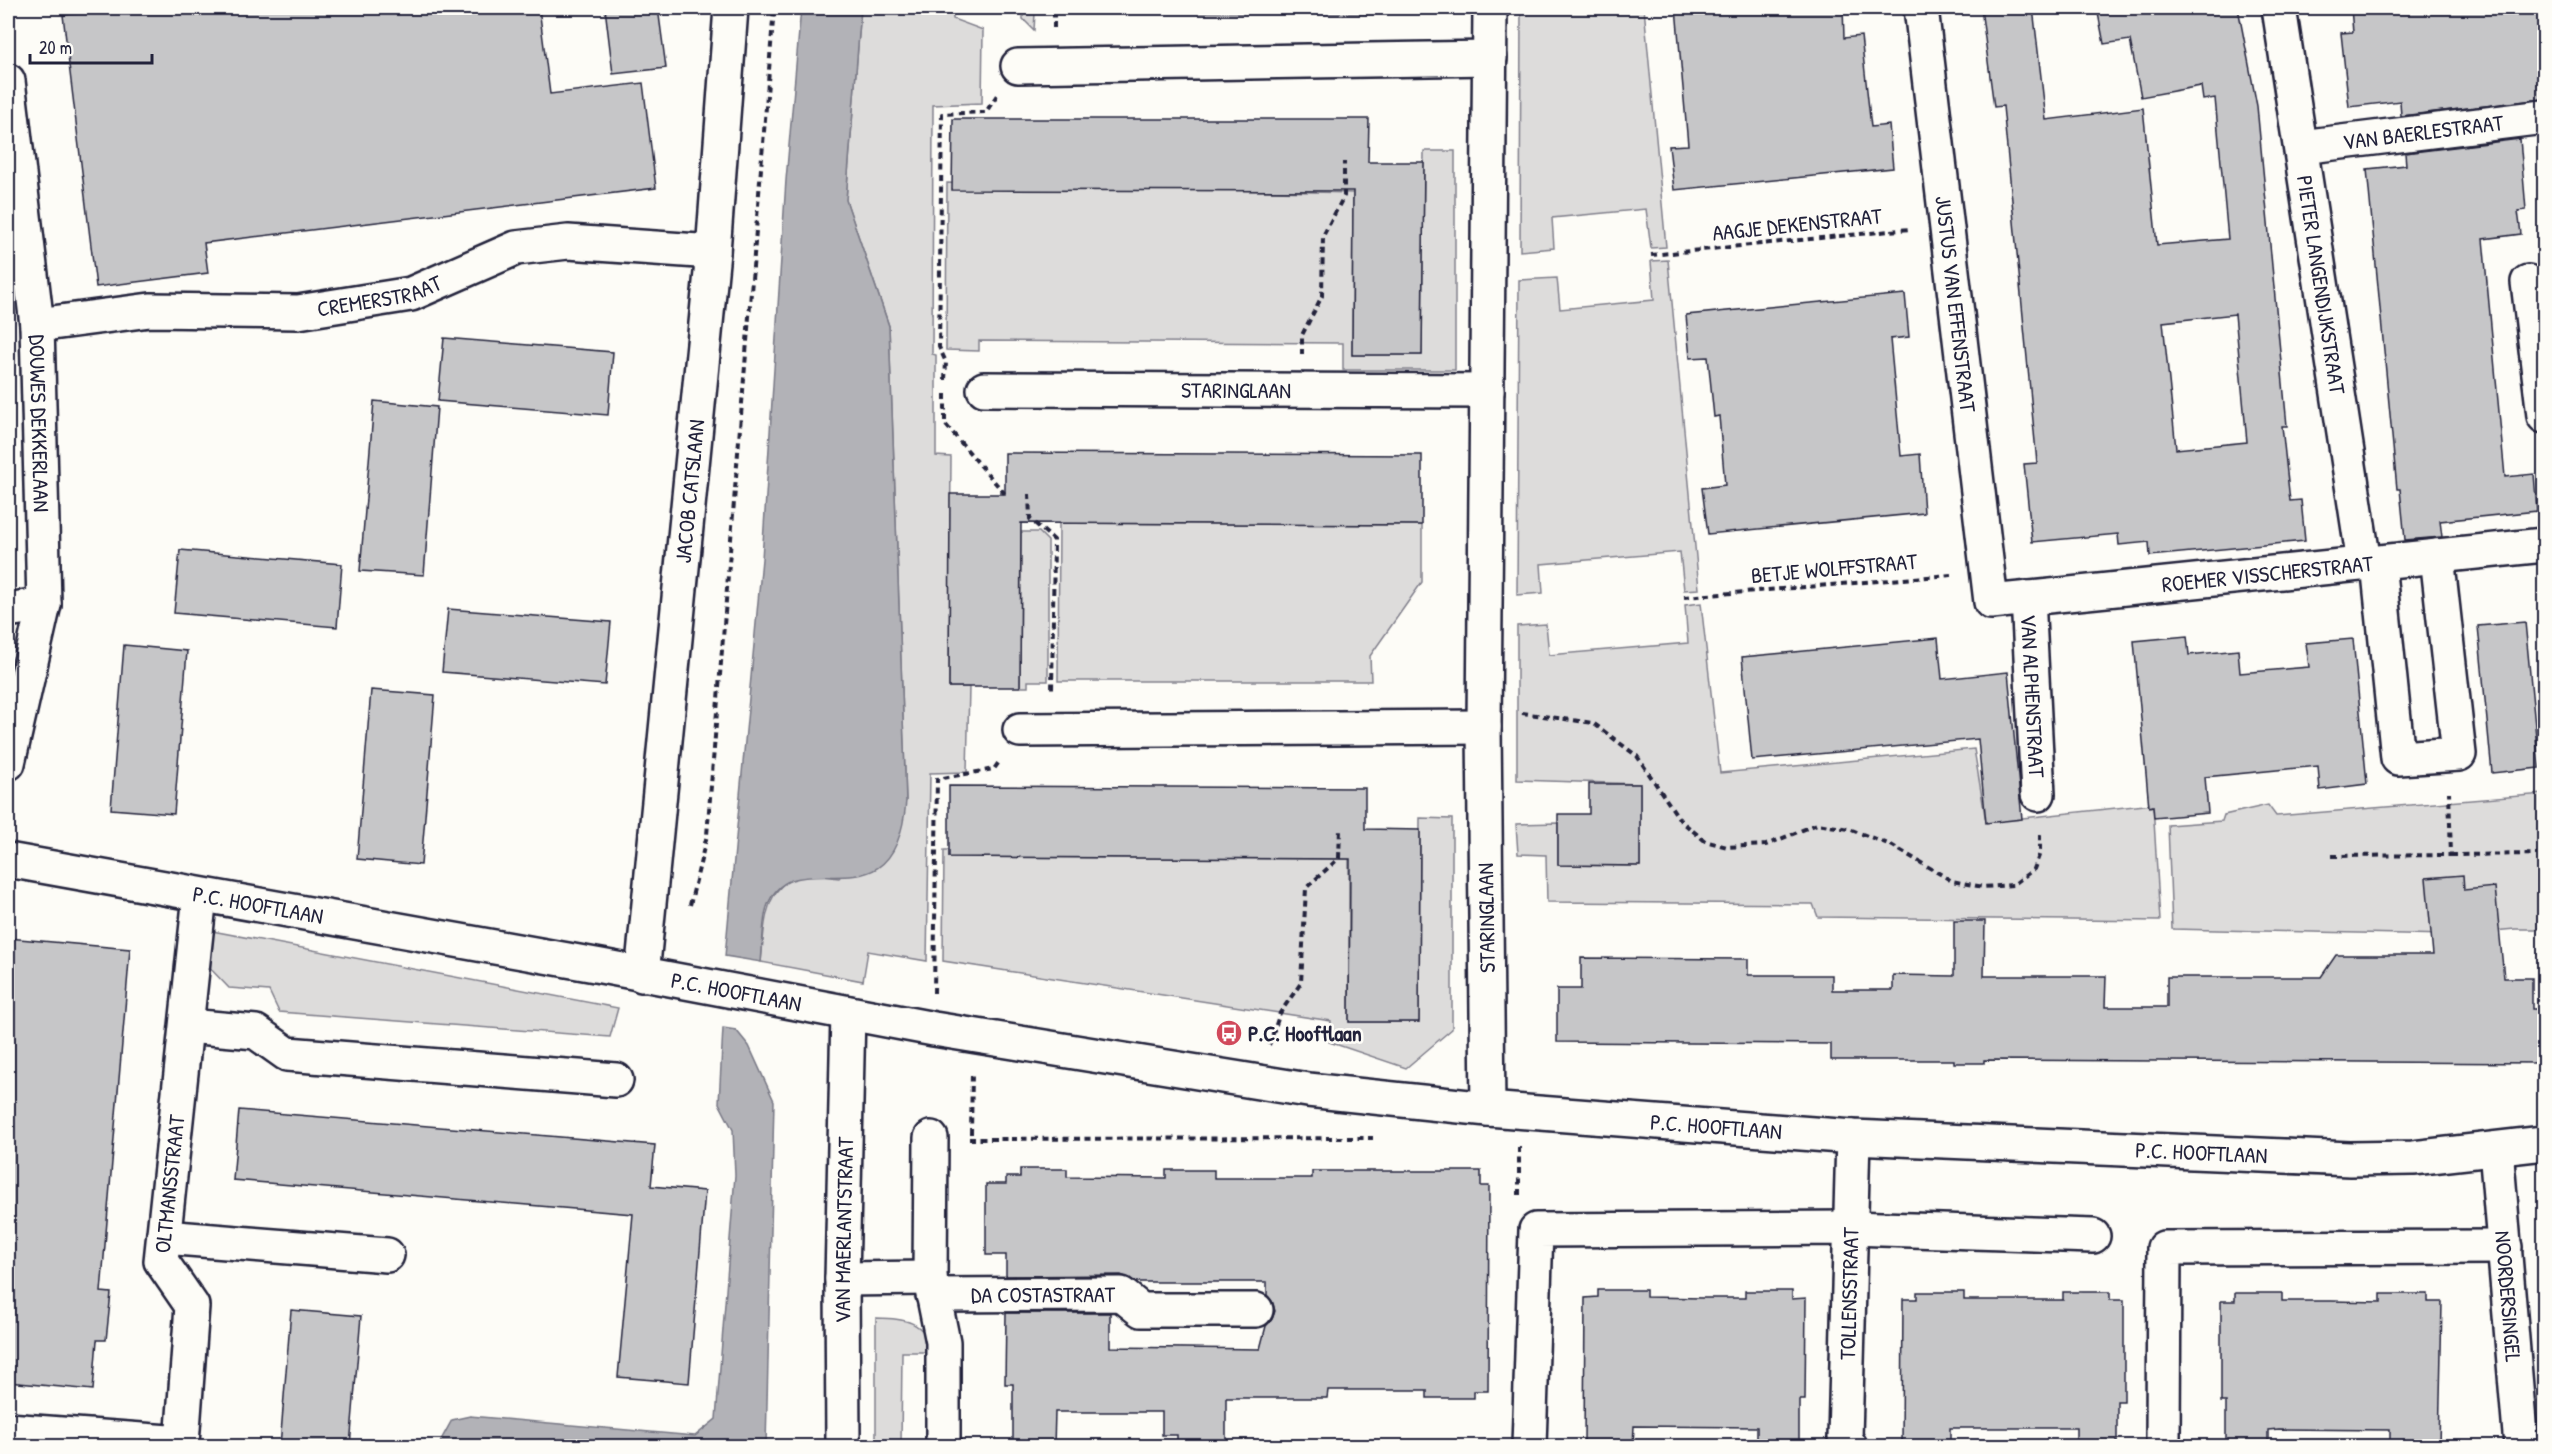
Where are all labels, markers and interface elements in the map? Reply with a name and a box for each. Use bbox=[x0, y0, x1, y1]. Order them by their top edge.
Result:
scale bar bbox=[30, 27, 152, 65]
text: 20 m bbox=[39, 35, 72, 60]
street label: VAN BAERLESTRAAT bbox=[2341, 107, 2506, 157]
street label: PIETER LANGENDIJKSTRAAT bbox=[2290, 173, 2353, 397]
street label: JUSTUS VAN EFFENSTRAAT bbox=[1928, 194, 1984, 415]
street label: AAGJE DEKENSTRAAT bbox=[1711, 200, 1884, 248]
street label: CREMERSTRAAT bbox=[315, 267, 447, 324]
street label: DOUWES DEKKERLAAN bbox=[22, 334, 57, 512]
street label: STARINGLAAN bbox=[1181, 375, 1291, 405]
street label: JACOB CATSLAAN bbox=[668, 418, 711, 564]
street label: BETJE WOLFFSTRAAT bbox=[1750, 546, 1919, 590]
street label: ROEMER VISSCHERSTRAAT bbox=[2160, 548, 2375, 599]
street label: VAN ALPHENSTRAAT bbox=[2014, 614, 2052, 779]
street label: STARINGLAAN bbox=[1470, 863, 1502, 973]
street label: P.C. HOOFTLAAN bbox=[190, 878, 326, 931]
street label: P.C. HOOFTLAAN bbox=[669, 965, 804, 1019]
bus stop icon: P.C. Hooftlaan bbox=[1214, 1018, 1244, 1048]
place label: P.C. Hooftlaan bbox=[1248, 1018, 1362, 1048]
street label: P.C. HOOFTLAAN bbox=[1649, 1106, 1783, 1146]
street label: OLTMANSSTRAAT bbox=[147, 1113, 192, 1254]
street label: P.C. HOOFTLAAN bbox=[2135, 1135, 2268, 1170]
street label: VAN MAERLANTSTRAAT bbox=[827, 1136, 860, 1323]
street label: TOLLENSSTRAAT bbox=[1832, 1226, 1866, 1360]
street label: NOORDERSINGEL bbox=[2488, 1230, 2529, 1363]
street label: DA COSTASTRAAT bbox=[971, 1279, 1116, 1310]

